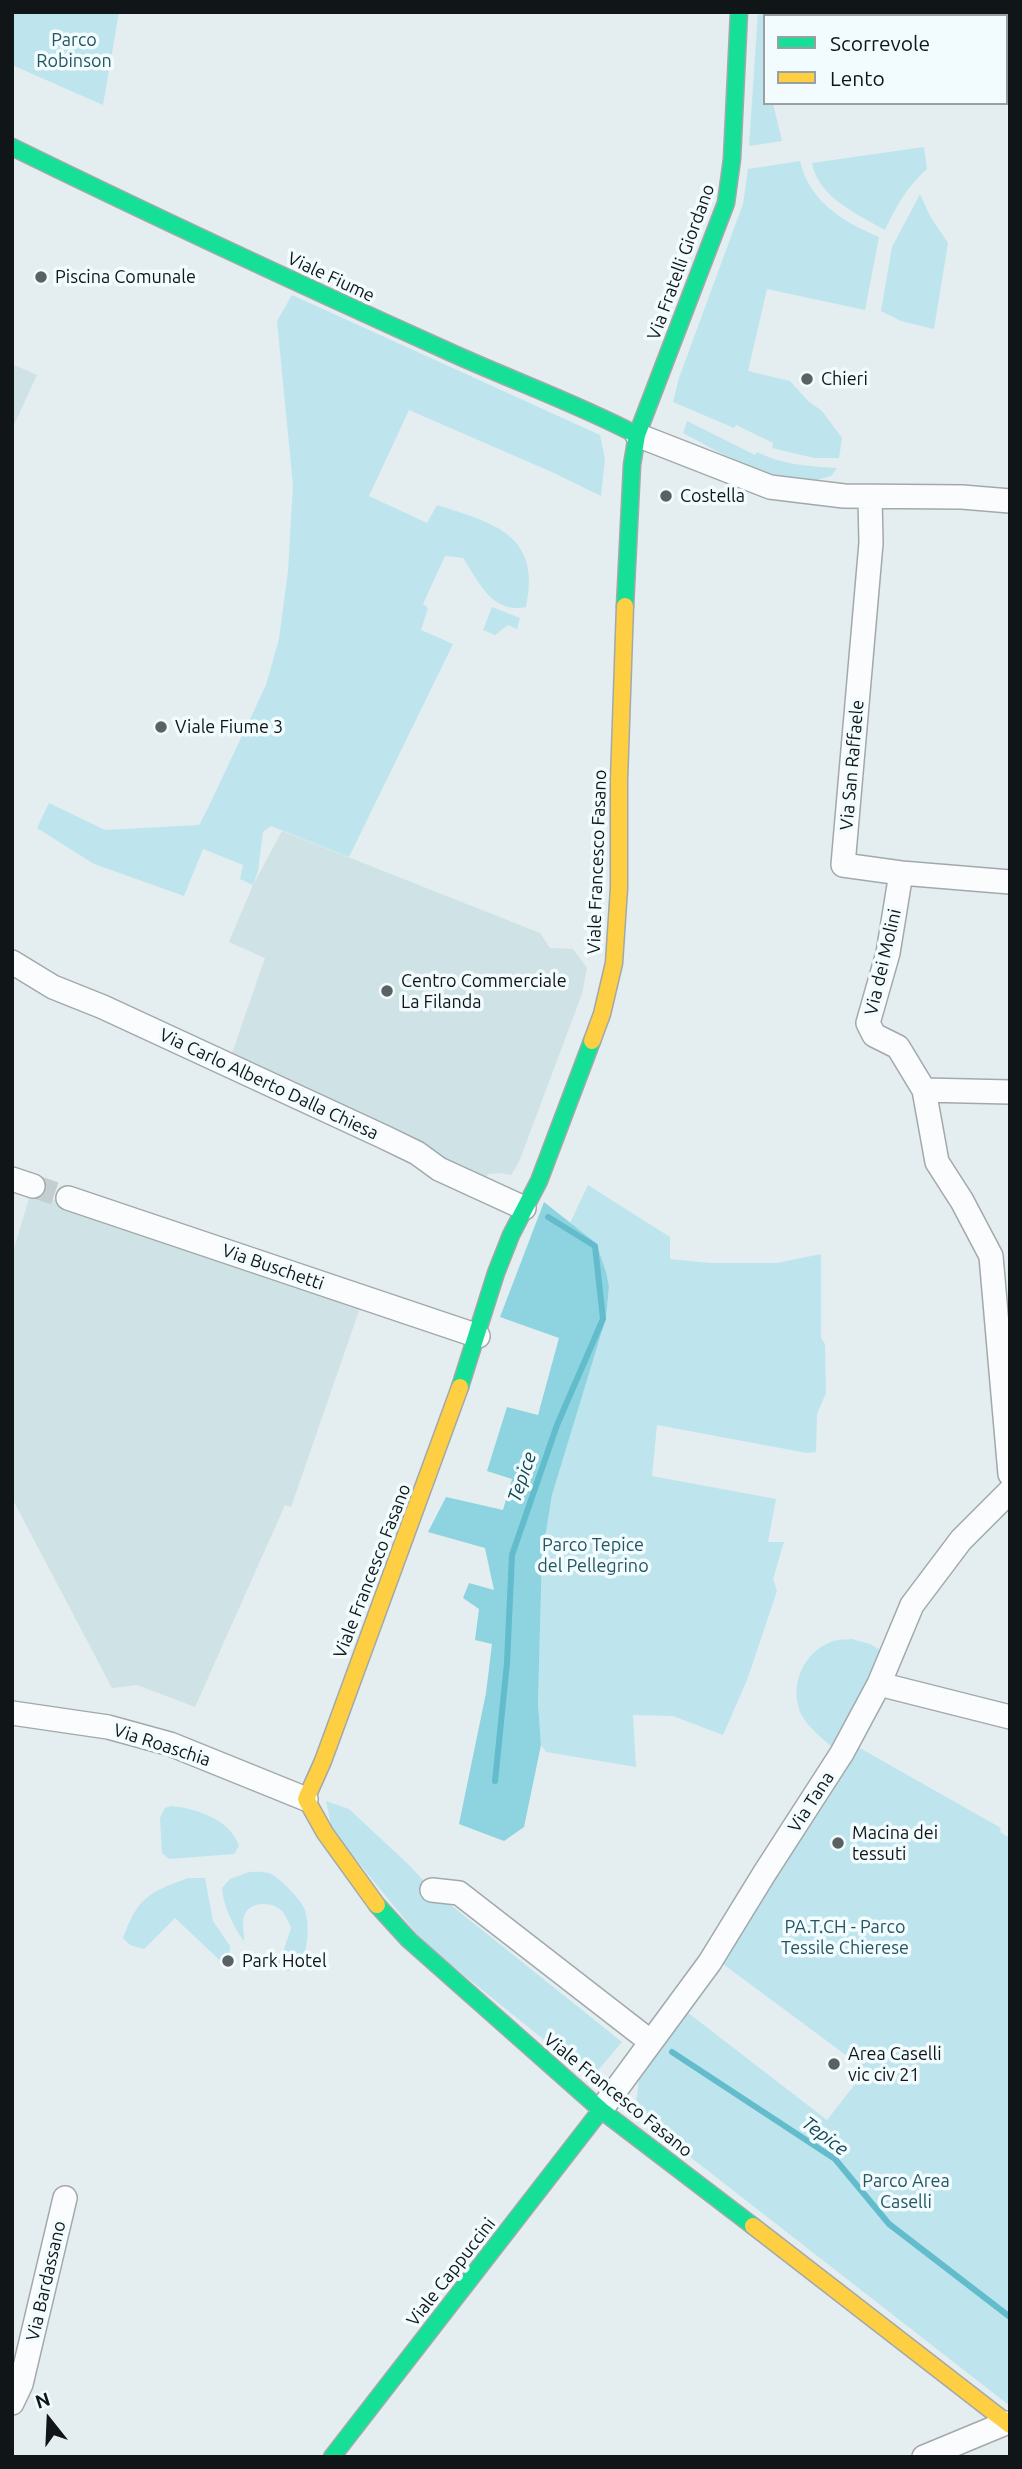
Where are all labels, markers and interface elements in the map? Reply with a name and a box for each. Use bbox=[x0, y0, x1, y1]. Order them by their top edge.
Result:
legend bbox=[763, 14, 1008, 105]
park label: Parco Robinson bbox=[36, 29, 112, 72]
text: Scorrevole bbox=[830, 31, 930, 55]
text: Lento bbox=[830, 66, 885, 90]
street label: Via Fratelli Giordano bbox=[643, 181, 719, 343]
street label: Viale Fiume bbox=[284, 247, 378, 307]
place label: Piscina Comunale bbox=[55, 266, 196, 288]
marker: Piscina Comunale bbox=[33, 269, 49, 285]
place label: Chieri bbox=[821, 368, 868, 390]
marker: Chieri bbox=[799, 371, 815, 387]
place label: Costella bbox=[680, 485, 745, 507]
marker: Costella bbox=[658, 488, 674, 504]
street label: Via San Raffaele bbox=[836, 699, 868, 831]
place label: Viale Fiume 3 bbox=[175, 716, 283, 738]
marker: Viale Fiume 3 bbox=[153, 719, 169, 735]
street label: Viale Francesco Fasano bbox=[583, 769, 611, 955]
street label: Via dei Molini bbox=[860, 907, 906, 1017]
place label: Centro Commerciale La Filanda bbox=[401, 970, 567, 1012]
marker: Centro Commerciale La Filanda bbox=[379, 983, 395, 999]
street label: Via Carlo Alberto Dalla Chiesa bbox=[156, 1024, 382, 1144]
street label: Via Buschetti bbox=[219, 1239, 327, 1295]
water label: Tepice bbox=[503, 1449, 541, 1505]
street label: Viale Francesco Fasano bbox=[329, 1481, 415, 1661]
park label: Parco Tepice del Pellegrino bbox=[537, 1534, 649, 1576]
street label: Via Roaschia bbox=[111, 1719, 213, 1771]
street label: Via Tana bbox=[783, 1768, 839, 1836]
place label: Macina dei tessuti bbox=[852, 1822, 938, 1864]
marker: Macina dei tessuti bbox=[830, 1835, 846, 1851]
park label: PA.T.CH - Parco Tessile Chierese bbox=[781, 1916, 909, 1958]
place label: Park Hotel bbox=[242, 1950, 327, 1972]
marker: Park Hotel bbox=[220, 1953, 236, 1969]
street label: Viale Francesco Fasano bbox=[539, 2028, 697, 2162]
place label: Area Caselli vic civ 21 bbox=[848, 2043, 942, 2086]
marker: Area Caselli vic civ 21 bbox=[826, 2056, 842, 2072]
water label: Tepice bbox=[797, 2111, 853, 2161]
park label: Parco Area Caselli bbox=[862, 2170, 950, 2212]
street label: Viale Cappuccini bbox=[402, 2213, 500, 2331]
street label: Via Bardassano bbox=[22, 2219, 70, 2343]
north arrow bbox=[14, 2385, 84, 2455]
text: N bbox=[32, 2387, 53, 2413]

